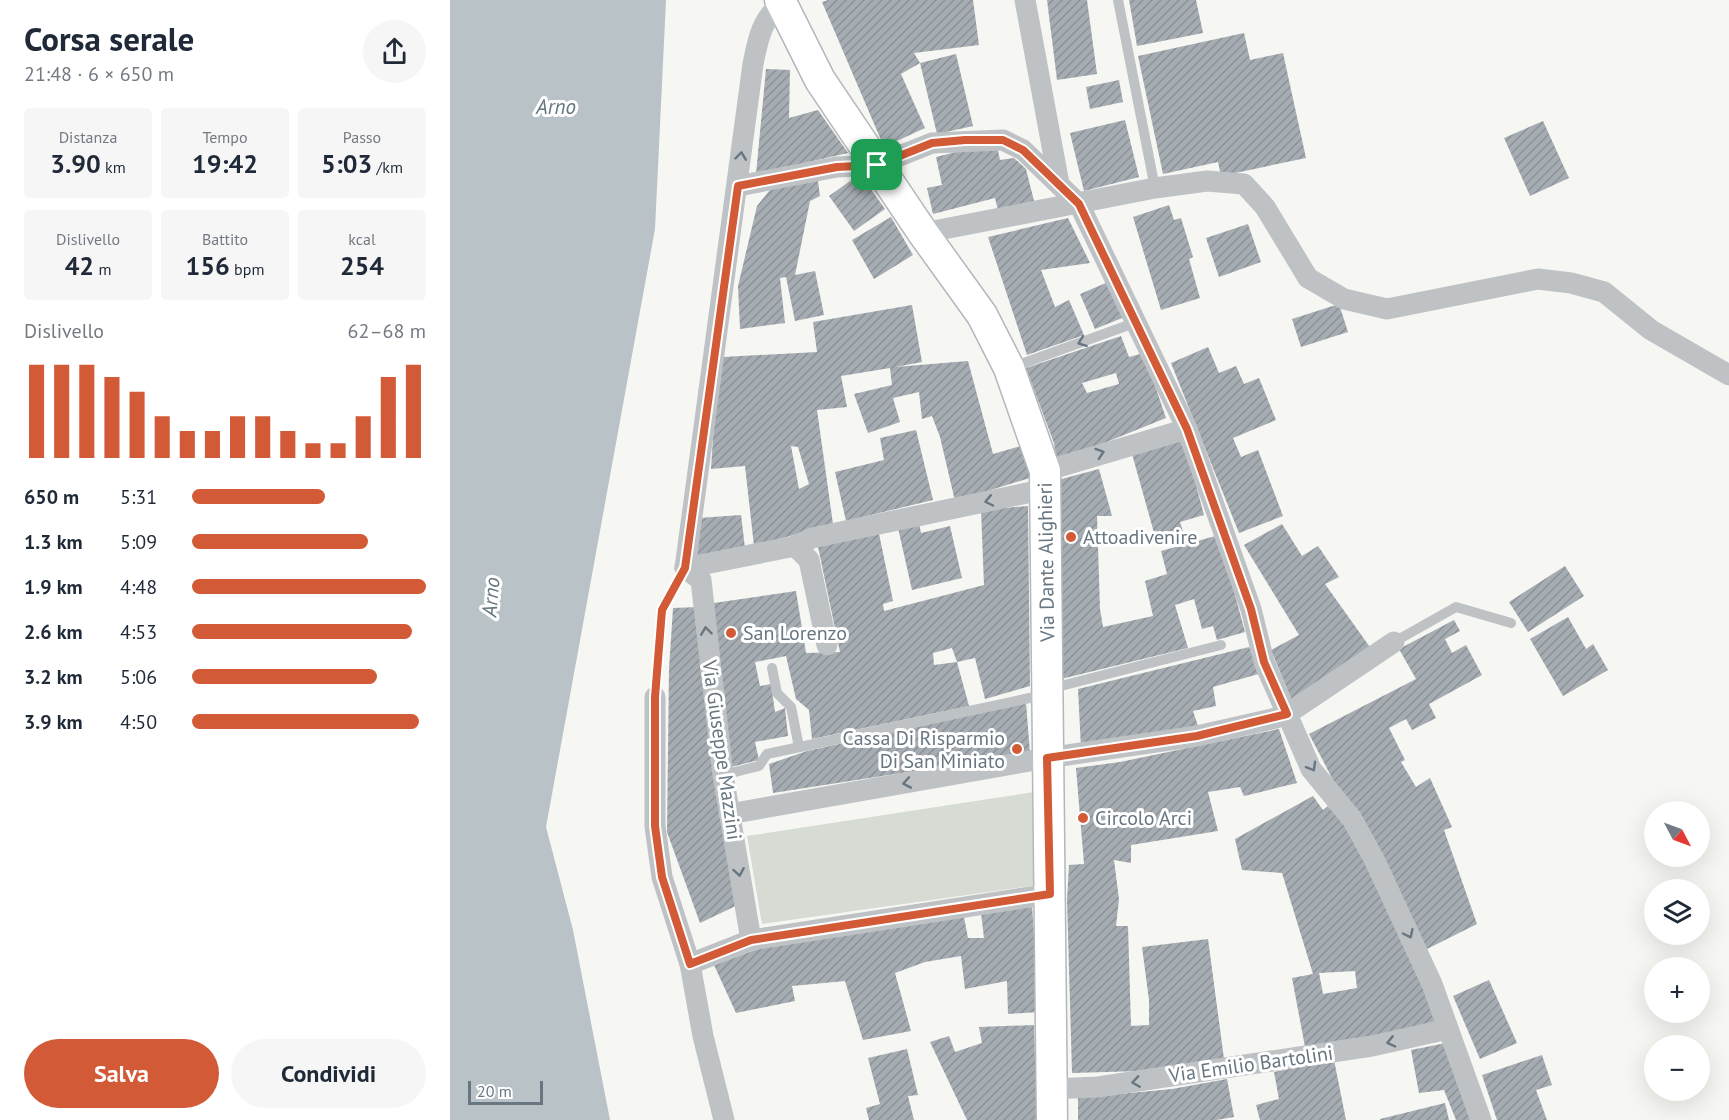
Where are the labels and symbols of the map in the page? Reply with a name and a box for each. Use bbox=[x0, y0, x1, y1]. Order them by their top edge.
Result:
water label: Arno bbox=[535, 93, 576, 120]
pin bbox=[851, 139, 902, 190]
one-way arrow bbox=[735, 152, 747, 161]
one-way arrow bbox=[1077, 335, 1088, 347]
one-way arrow bbox=[1094, 448, 1105, 461]
street label: Via Dante Alighieri bbox=[1032, 482, 1060, 643]
one-way arrow bbox=[984, 493, 994, 506]
place label: Attoadivenire bbox=[1083, 524, 1197, 550]
marker: Attoadivenire bbox=[1064, 530, 1078, 544]
water label: Arno bbox=[475, 576, 506, 619]
place label: San Lorenzo bbox=[743, 620, 847, 646]
one-way arrow bbox=[701, 626, 713, 636]
marker: San Lorenzo bbox=[724, 626, 738, 640]
street label: Via Giuseppe Mazzini bbox=[696, 657, 747, 842]
place label: Cassa Di Risparmio Di San Miniato bbox=[843, 725, 1005, 774]
marker: Cassa Di Risparmio Di San Miniato bbox=[1010, 742, 1024, 756]
one-way arrow bbox=[1304, 761, 1316, 771]
one-way arrow bbox=[902, 776, 912, 789]
north arrow bbox=[1644, 801, 1710, 867]
place label: Circolo Arci bbox=[1095, 805, 1192, 831]
marker: Circolo Arci bbox=[1076, 811, 1090, 825]
one-way arrow bbox=[732, 866, 745, 876]
one-way arrow bbox=[1402, 928, 1414, 939]
one-way arrow bbox=[1386, 1035, 1396, 1048]
street label: Via Emilio Bartolini bbox=[1166, 1040, 1335, 1089]
one-way arrow bbox=[1132, 1075, 1141, 1087]
scale bar bbox=[468, 1078, 543, 1106]

